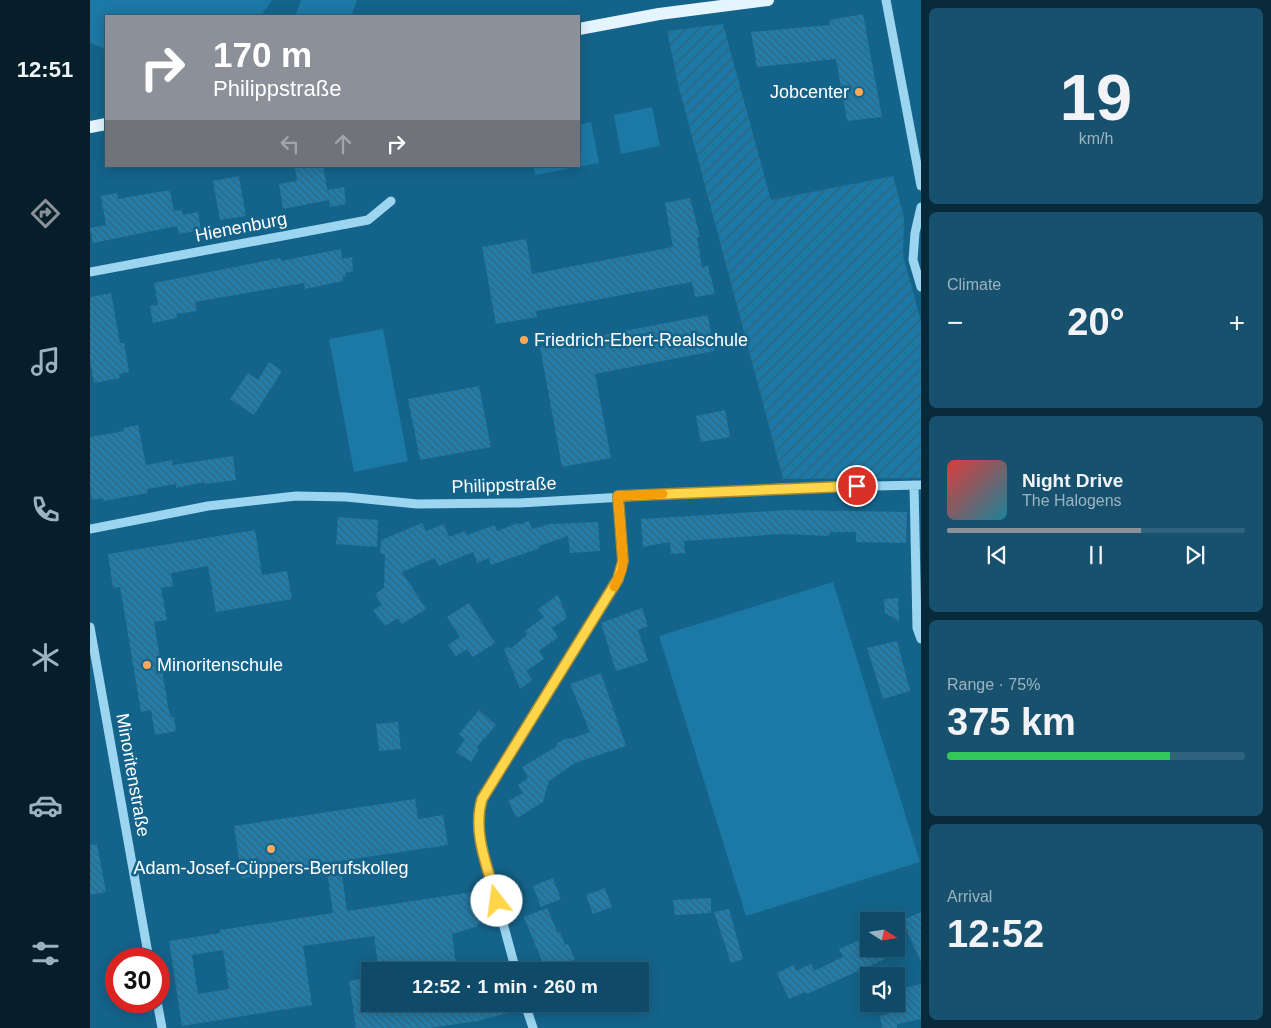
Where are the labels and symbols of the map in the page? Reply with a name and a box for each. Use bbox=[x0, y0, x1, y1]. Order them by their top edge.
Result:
place label: Jobcenter bbox=[770, 82, 849, 102]
marker: Jobcenter bbox=[853, 86, 865, 98]
street label: Hienenburg bbox=[193, 208, 289, 246]
place label: Friedrich-Ebert-Realschule bbox=[534, 330, 748, 350]
marker: Friedrich-Ebert-Realschule bbox=[518, 334, 530, 346]
pin bbox=[836, 465, 878, 507]
street label: Philippstraße bbox=[451, 473, 557, 497]
place label: Minoritenschule bbox=[157, 655, 283, 675]
marker: Minoritenschule bbox=[141, 659, 153, 671]
street label: Minoritenstraße bbox=[112, 712, 154, 838]
marker: Adam-Josef-Cüppers-Berufskolleg bbox=[265, 843, 277, 855]
place label: Adam-Josef-Cüppers-Berufskolleg bbox=[133, 858, 409, 878]
position arrow bbox=[470, 874, 522, 926]
north arrow bbox=[860, 912, 905, 958]
speed limit sign: 30 bbox=[105, 948, 170, 1013]

